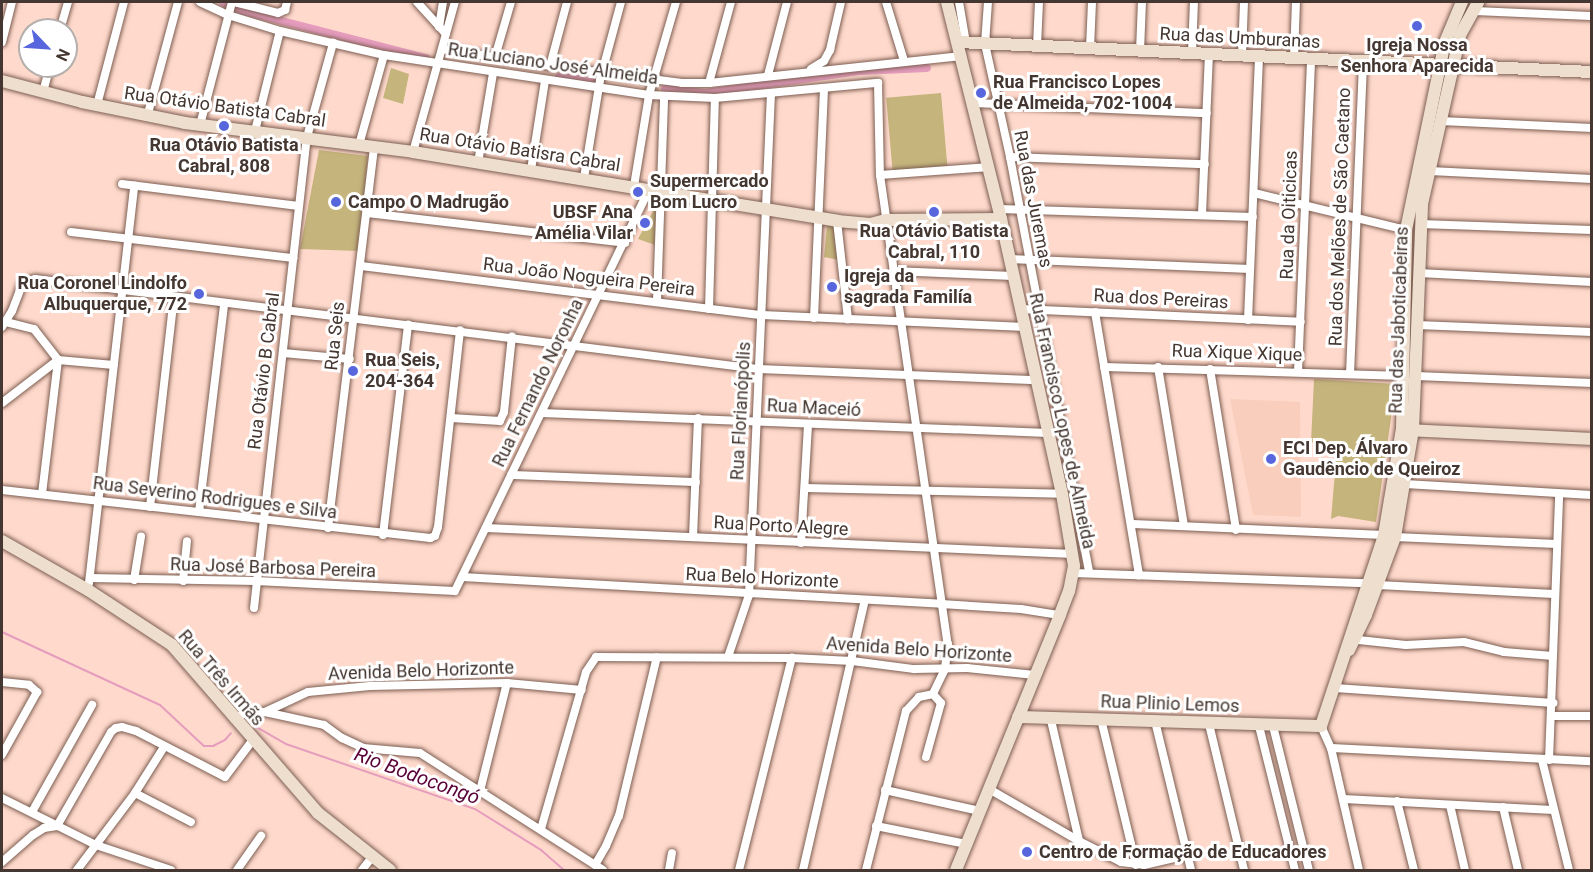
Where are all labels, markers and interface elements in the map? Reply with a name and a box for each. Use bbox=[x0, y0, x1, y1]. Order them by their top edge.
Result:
north arrow bbox=[18, 18, 78, 78]
marker: Igreja Nossa Senhora Aparecida bbox=[1410, 19, 1424, 33]
street label: Rua das Umburanas bbox=[1159, 23, 1321, 53]
place label: Igreja Nossa Senhora Aparecida bbox=[1340, 35, 1494, 78]
street label: Rua Luciano José Almeida bbox=[447, 39, 659, 89]
text: N bbox=[52, 46, 74, 64]
place label: Rua Francisco Lopes de Almeida, 702-1004 bbox=[993, 72, 1172, 115]
street label: Rua Otávio Batista Cabral bbox=[123, 82, 327, 132]
marker: Rua Francisco Lopes de Almeida, 702-1004 bbox=[974, 86, 988, 100]
street label: Rua dos Melões de São Caetano bbox=[1325, 87, 1355, 347]
marker: Rua Otávio Batista Cabral, 808 bbox=[217, 119, 231, 133]
street label: Rua Otávio Batisra Cabral bbox=[418, 123, 622, 177]
street label: Rua das Juremas bbox=[1009, 129, 1057, 269]
place label: Rua Otávio Batista Cabral, 808 bbox=[149, 135, 299, 178]
street label: Rua da Oiticicas bbox=[1276, 150, 1302, 280]
place label: Supermercado Bom Lucro bbox=[650, 171, 769, 213]
marker: Supermercado Bom Lucro bbox=[631, 185, 645, 199]
place label: Campo O Madrugão bbox=[348, 191, 509, 213]
marker: Campo O Madrugão bbox=[329, 195, 343, 209]
place label: UBSF Ana Amélia Vilar bbox=[535, 202, 633, 244]
marker: Rua Otávio Batista Cabral, 110 bbox=[927, 205, 941, 219]
marker: UBSF Ana Amélia Vilar bbox=[638, 216, 652, 230]
place label: Rua Otávio Batista Cabral, 110 bbox=[859, 221, 1009, 264]
street label: Rua das Jaboticabeiras bbox=[1385, 226, 1413, 414]
street label: Rua João Nogueira Pereira bbox=[482, 253, 696, 301]
place label: Igreja da sagrada Familía bbox=[844, 266, 972, 308]
place label: Rua Coronel Lindolfo Albuquerque, 772 bbox=[18, 273, 187, 316]
marker: Igreja da sagrada Familía bbox=[825, 280, 839, 294]
street label: Rua dos Pereiras bbox=[1093, 285, 1229, 313]
marker: Rua Coronel Lindolfo Albuquerque, 772 bbox=[192, 287, 206, 301]
street label: Rua Otávio B Cabral bbox=[244, 291, 284, 451]
street label: Rua Francisco Lopes de Almeida bbox=[1024, 291, 1100, 551]
street label: Rua Fernando Noronha bbox=[488, 295, 588, 471]
street label: Rua Seis bbox=[321, 300, 349, 372]
street label: Rua Xique Xique bbox=[1171, 340, 1303, 366]
street label: Rua Florianópolis bbox=[727, 341, 755, 481]
place label: Rua Seis, 204-364 bbox=[365, 350, 440, 392]
marker: Rua Seis, 204-364 bbox=[346, 364, 360, 378]
street label: Rua Maceió bbox=[766, 395, 862, 421]
place label: ECI Dep. Álvaro Gaudêncio de Queiroz bbox=[1283, 438, 1461, 480]
marker: ECI Dep. Álvaro Gaudêncio de Queiroz bbox=[1264, 452, 1278, 466]
street label: Rua Severino Rodrigues e Silva bbox=[92, 472, 338, 524]
street label: Rua Porto Alegre bbox=[713, 512, 849, 540]
street label: Rua José Barbosa Pereira bbox=[170, 554, 376, 582]
street label: Rua Belo Horizonte bbox=[685, 563, 839, 593]
street label: Rua Três Irmãs bbox=[173, 625, 269, 731]
street label: Avenida Belo Horizonte bbox=[825, 633, 1013, 667]
street label: Avenida Belo Horizonte bbox=[328, 657, 514, 685]
street label: Rua Plinio Lemos bbox=[1100, 691, 1240, 717]
water label: Rio Bodocongó bbox=[351, 742, 483, 810]
place label: Centro de Formação de Educadores bbox=[1039, 841, 1326, 863]
marker: Centro de Formação de Educadores bbox=[1020, 845, 1034, 859]

